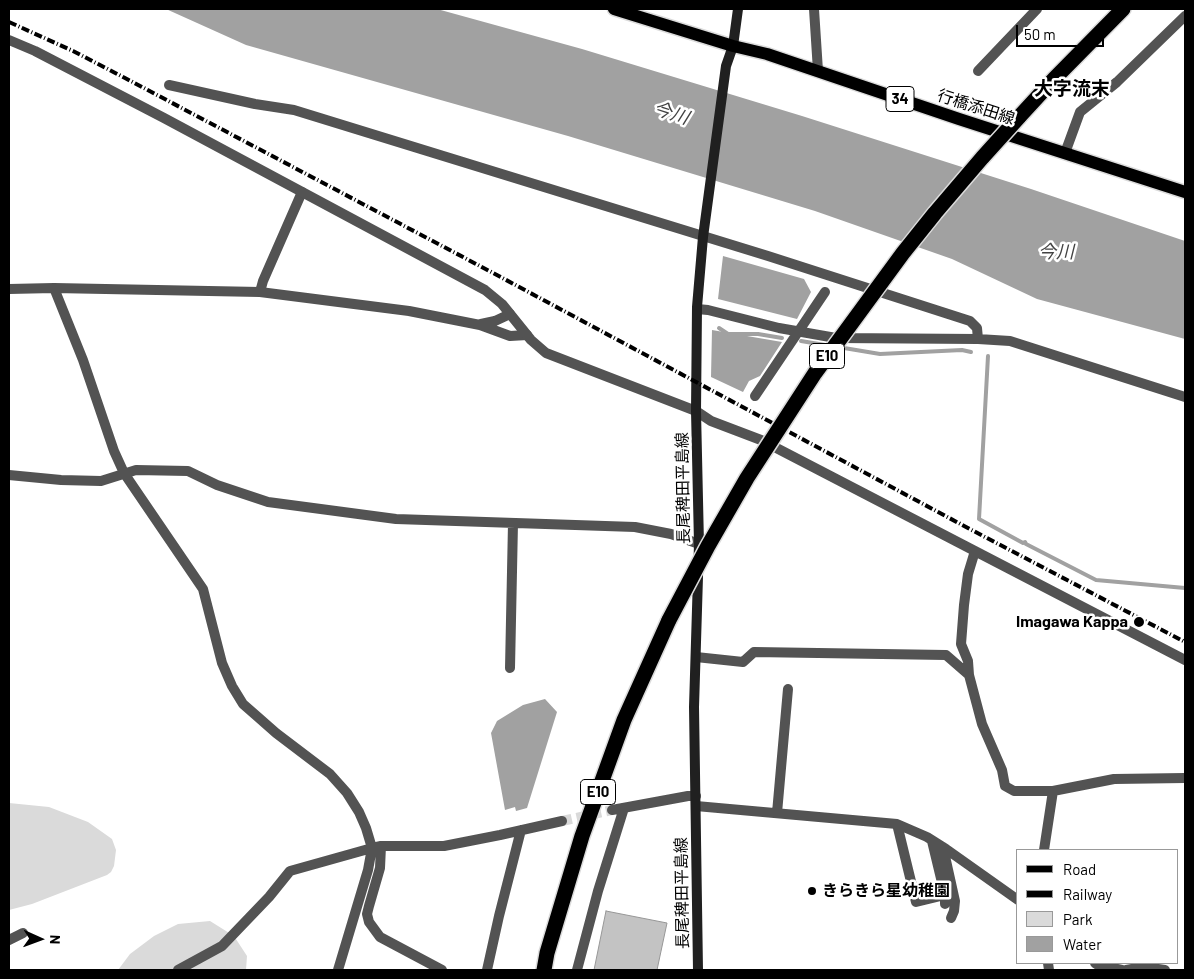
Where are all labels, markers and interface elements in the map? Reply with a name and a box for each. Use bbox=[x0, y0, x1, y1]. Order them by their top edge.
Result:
scale bar bbox=[1019, 15, 1106, 47]
text: 50 m bbox=[1024, 25, 1056, 43]
district label: 大字流末 bbox=[1034, 78, 1110, 100]
road number: 34 bbox=[886, 86, 914, 112]
street label: 行橋添田線 bbox=[935, 86, 1017, 128]
water label: 今川 bbox=[651, 97, 691, 129]
water label: 今川 bbox=[1038, 241, 1074, 263]
road number: E10 bbox=[810, 344, 844, 368]
street label: 長尾稗田平島線 bbox=[672, 432, 694, 544]
place label: Imagawa Kappa bbox=[1016, 612, 1128, 632]
marker: Imagawa Kappa bbox=[1132, 615, 1146, 629]
road number: E10 bbox=[580, 780, 616, 804]
street label: 長尾稗田平島線 bbox=[671, 837, 693, 949]
legend bbox=[1016, 849, 1179, 964]
text: Road bbox=[1063, 860, 1096, 878]
place label: きらきら星幼稚園 bbox=[822, 881, 950, 901]
marker: きらきら星幼稚園 bbox=[806, 885, 818, 897]
text: Railway bbox=[1063, 885, 1112, 903]
text: Park bbox=[1063, 910, 1092, 928]
north arrow bbox=[15, 914, 65, 964]
text: N bbox=[47, 935, 64, 944]
text: Water bbox=[1063, 935, 1102, 953]

